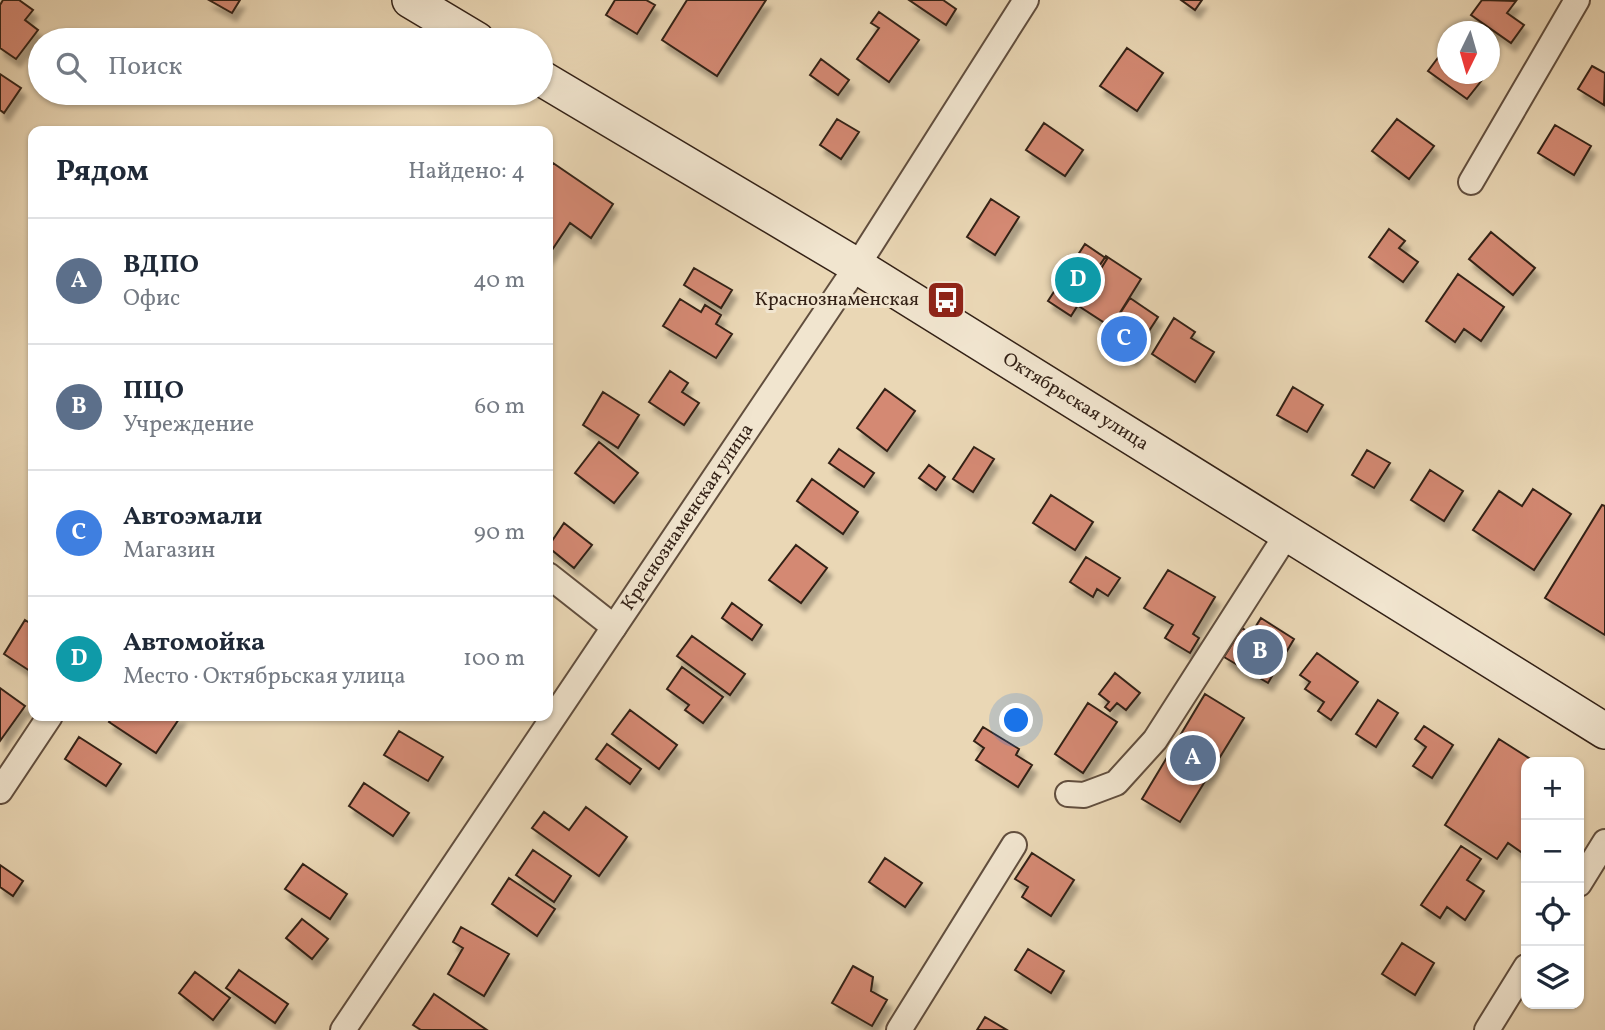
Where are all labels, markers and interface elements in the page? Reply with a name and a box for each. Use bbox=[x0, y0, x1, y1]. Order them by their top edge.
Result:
north arrow bbox=[1437, 21, 1500, 84]
search box bbox=[28, 28, 553, 105]
icon: search bbox=[52, 48, 90, 86]
text: Поиск bbox=[108, 49, 182, 85]
text: Рядом bbox=[56, 151, 149, 193]
text: Найдено: 4 bbox=[408, 156, 525, 188]
text: ВДПО bbox=[123, 247, 199, 283]
pin: D bbox=[1055, 254, 1101, 306]
text: A bbox=[71, 265, 87, 297]
text: 40 m bbox=[473, 265, 525, 297]
bus stop icon: Краснознаменская bbox=[925, 279, 967, 321]
text: Офис bbox=[123, 283, 180, 315]
place label: Краснознаменская bbox=[755, 287, 919, 313]
pin: C bbox=[1101, 313, 1147, 365]
street label: Октябрьская улица bbox=[997, 347, 1154, 457]
text: ПЦО bbox=[123, 373, 184, 409]
text: B bbox=[71, 391, 87, 423]
text: 60 m bbox=[475, 391, 525, 423]
text: Учреждение bbox=[123, 409, 254, 441]
street label: Краснознаменская улица bbox=[616, 419, 760, 616]
text: Автоэмали bbox=[123, 499, 262, 535]
text: C bbox=[72, 517, 86, 549]
text: 90 m bbox=[474, 517, 525, 549]
text: Магазин bbox=[123, 535, 215, 567]
text: Автомойка bbox=[123, 625, 265, 661]
pin: B bbox=[1237, 626, 1283, 678]
text: D bbox=[71, 643, 87, 675]
text: 100 m bbox=[463, 643, 525, 675]
text: Место · Октябрьская улица bbox=[123, 661, 406, 693]
your location bbox=[999, 703, 1033, 737]
pin: A bbox=[1170, 732, 1216, 784]
map controls bbox=[1521, 757, 1584, 1009]
button: + bbox=[1521, 757, 1584, 820]
button: − bbox=[1521, 820, 1584, 883]
button: locate bbox=[1521, 883, 1584, 946]
button: layers bbox=[1521, 946, 1584, 1009]

